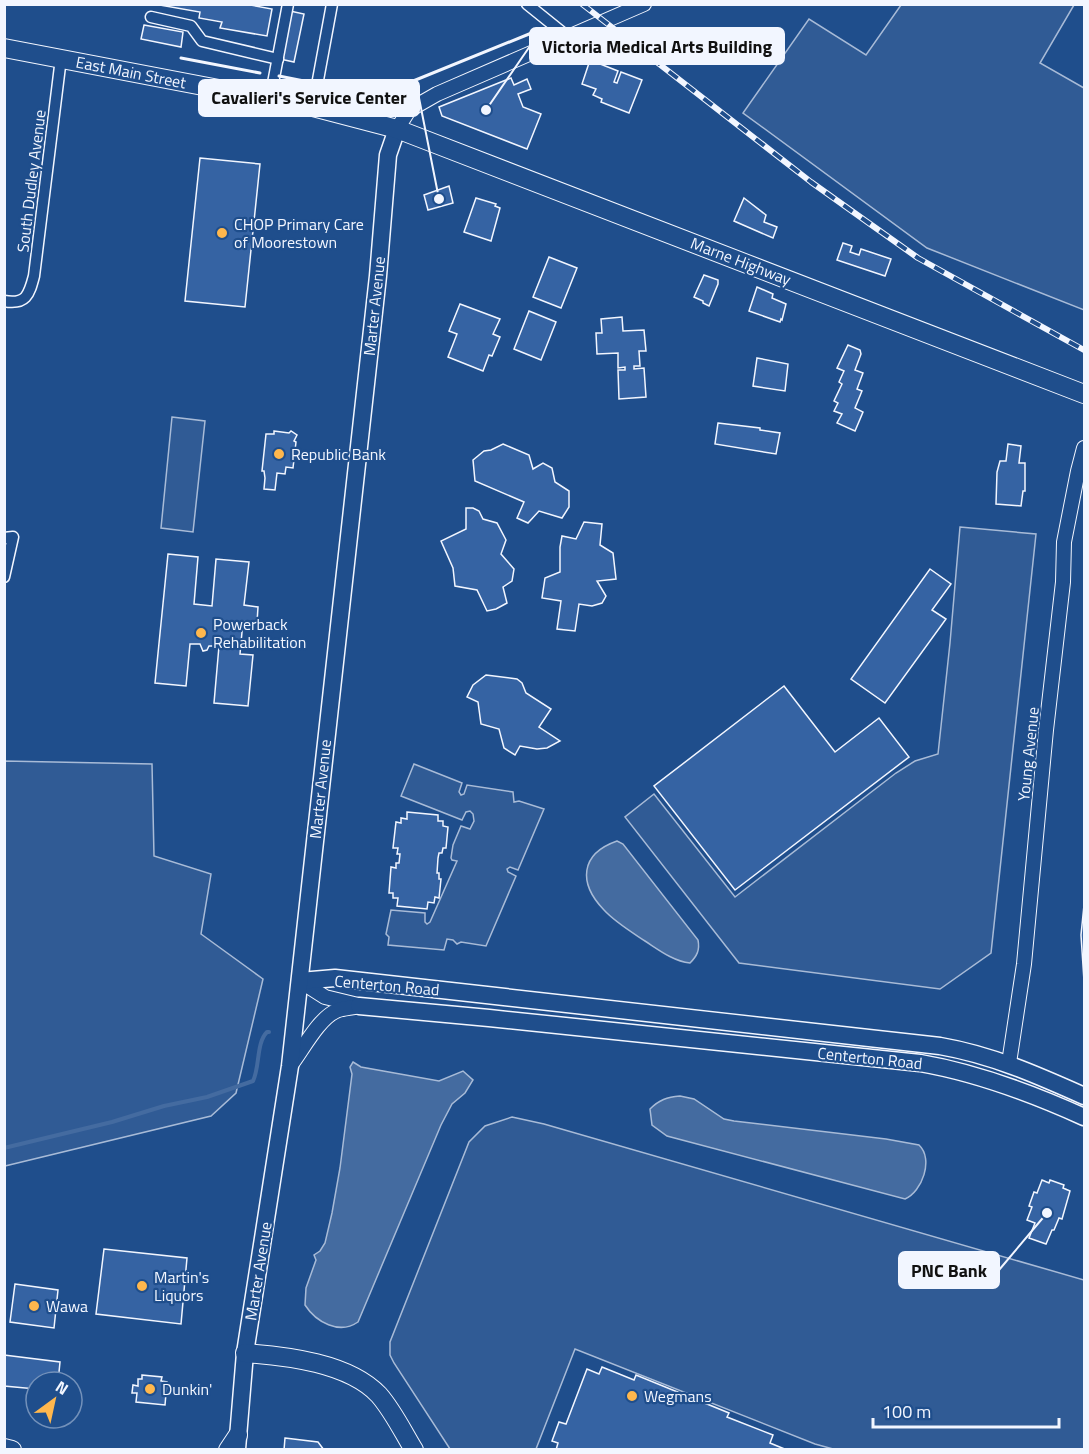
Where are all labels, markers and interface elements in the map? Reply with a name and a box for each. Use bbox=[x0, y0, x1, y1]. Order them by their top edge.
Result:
callout: Victoria Medical Arts Building bbox=[530, 28, 784, 64]
text: Victoria Medical Arts Building bbox=[542, 33, 773, 60]
street label: East Main Street bbox=[74, 50, 189, 95]
callout: Cavalieri's Service Center bbox=[199, 80, 419, 116]
text: Cavalieri's Service Center bbox=[211, 84, 407, 111]
street label: South Dudley Avenue bbox=[10, 108, 52, 254]
place label: CHOP Primary Care of Moorestown bbox=[234, 212, 364, 254]
marker: CHOP Primary Care of Moorestown bbox=[215, 226, 229, 240]
street label: Marne Highway bbox=[687, 231, 795, 291]
street label: Marter Avenue bbox=[357, 255, 391, 357]
place label: Republic Bank bbox=[291, 442, 386, 466]
marker: Republic Bank bbox=[272, 447, 286, 461]
place label: Powerback Rehabilitation bbox=[213, 612, 306, 654]
marker: Powerback Rehabilitation bbox=[194, 626, 208, 640]
street label: Young Avenue bbox=[1011, 706, 1045, 802]
street label: Marter Avenue bbox=[303, 738, 337, 840]
street label: Centerton Road bbox=[334, 968, 440, 1002]
street label: Centerton Road bbox=[816, 1041, 924, 1075]
street label: Marter Avenue bbox=[238, 1220, 278, 1322]
callout: PNC Bank bbox=[899, 1252, 999, 1288]
text: PNC Bank bbox=[911, 1257, 988, 1284]
place label: Martin's Liquors bbox=[154, 1265, 209, 1307]
marker: Martin's Liquors bbox=[135, 1279, 149, 1293]
place label: Wawa bbox=[46, 1294, 88, 1318]
marker: Wawa bbox=[27, 1299, 41, 1313]
north arrow bbox=[24, 1370, 84, 1430]
text: N bbox=[51, 1374, 73, 1401]
place label: Dunkin' bbox=[162, 1377, 212, 1401]
marker: Dunkin' bbox=[143, 1382, 157, 1396]
place label: Wegmans bbox=[644, 1384, 712, 1408]
marker: Wegmans bbox=[625, 1389, 639, 1403]
scale bar bbox=[873, 1391, 1059, 1429]
text: 100 m bbox=[882, 1398, 931, 1425]

